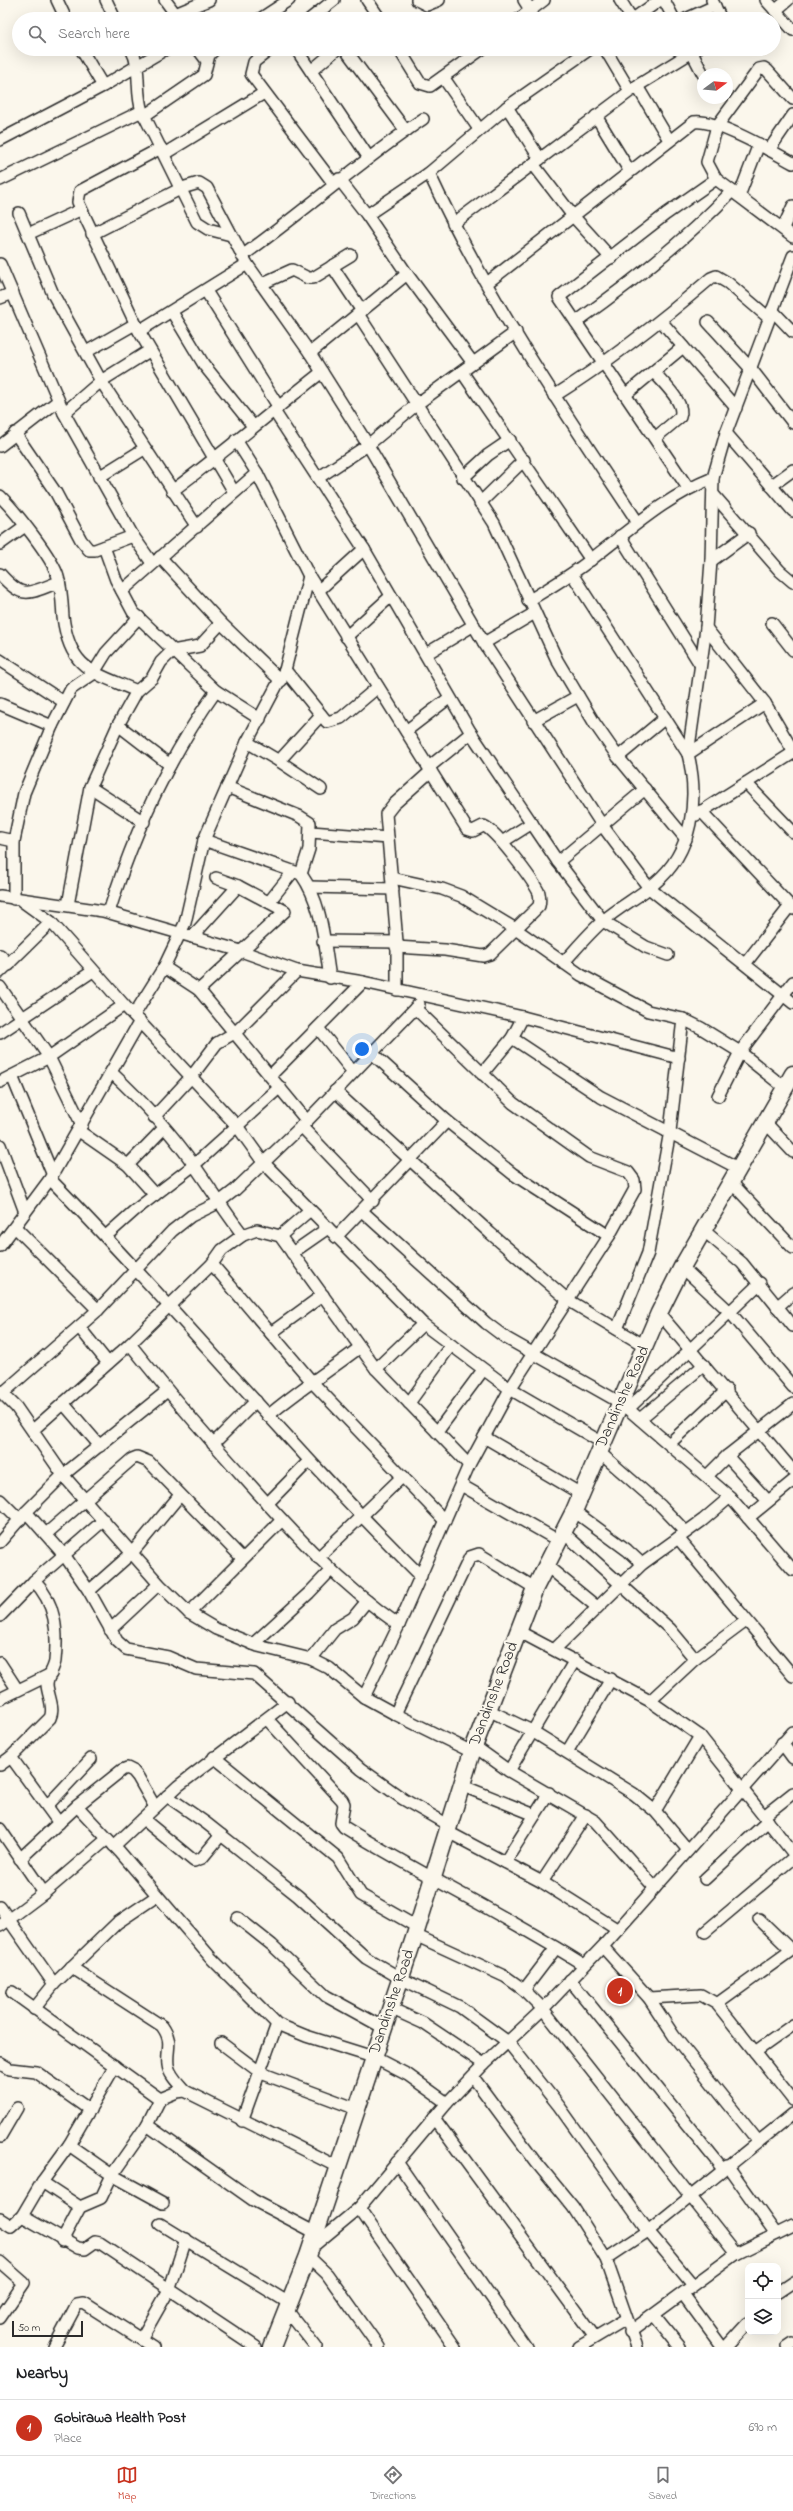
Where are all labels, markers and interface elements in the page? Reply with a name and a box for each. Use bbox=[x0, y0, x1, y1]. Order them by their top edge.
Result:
search box bbox=[12, 12, 781, 56]
icon: search bbox=[26, 23, 48, 45]
text: Search here bbox=[58, 23, 130, 45]
north arrow bbox=[697, 68, 733, 104]
your location bbox=[352, 1039, 372, 1059]
street label: Dandinshe Road bbox=[589, 1342, 656, 1453]
street label: Dandinshe Road bbox=[463, 1638, 525, 1750]
street label: Dandinshe Road bbox=[362, 1946, 421, 2059]
pin: 1 bbox=[607, 1976, 633, 2006]
map controls bbox=[745, 2263, 781, 2335]
button: locate bbox=[745, 2263, 781, 2299]
button: layers bbox=[745, 2299, 781, 2335]
scale bar bbox=[12, 2319, 83, 2338]
text: 50 m bbox=[18, 2320, 40, 2336]
text: Nearby bbox=[16, 2361, 68, 2386]
text: Gobirawa Health Post bbox=[54, 2407, 186, 2429]
text: 1 bbox=[27, 2418, 31, 2437]
text: 690 m bbox=[748, 2418, 777, 2437]
text: Place bbox=[54, 2429, 82, 2448]
tab: Map bbox=[116, 2464, 138, 2504]
tab: Directions bbox=[370, 2464, 416, 2504]
tab: Saved bbox=[648, 2464, 677, 2504]

